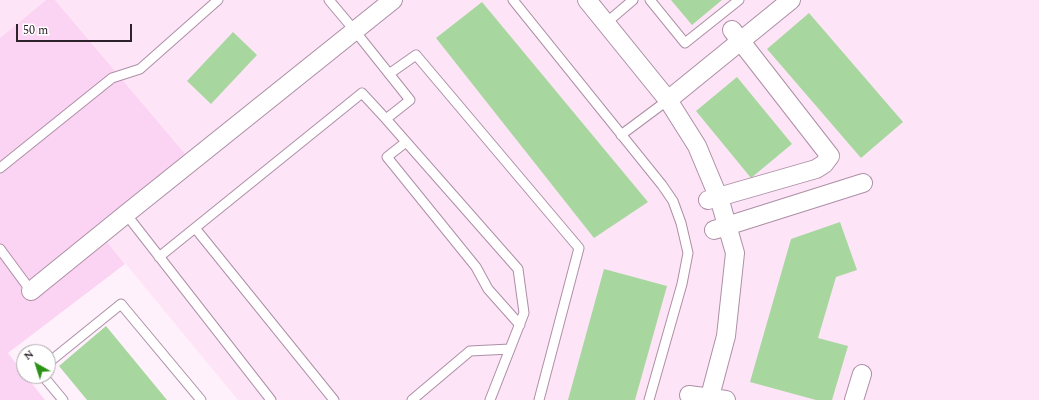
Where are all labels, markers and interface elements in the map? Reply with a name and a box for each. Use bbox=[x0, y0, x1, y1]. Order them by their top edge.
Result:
scale bar bbox=[18, 16, 134, 42]
text: 50 m bbox=[23, 21, 48, 40]
north arrow bbox=[16, 344, 56, 384]
text: N bbox=[20, 346, 38, 365]

